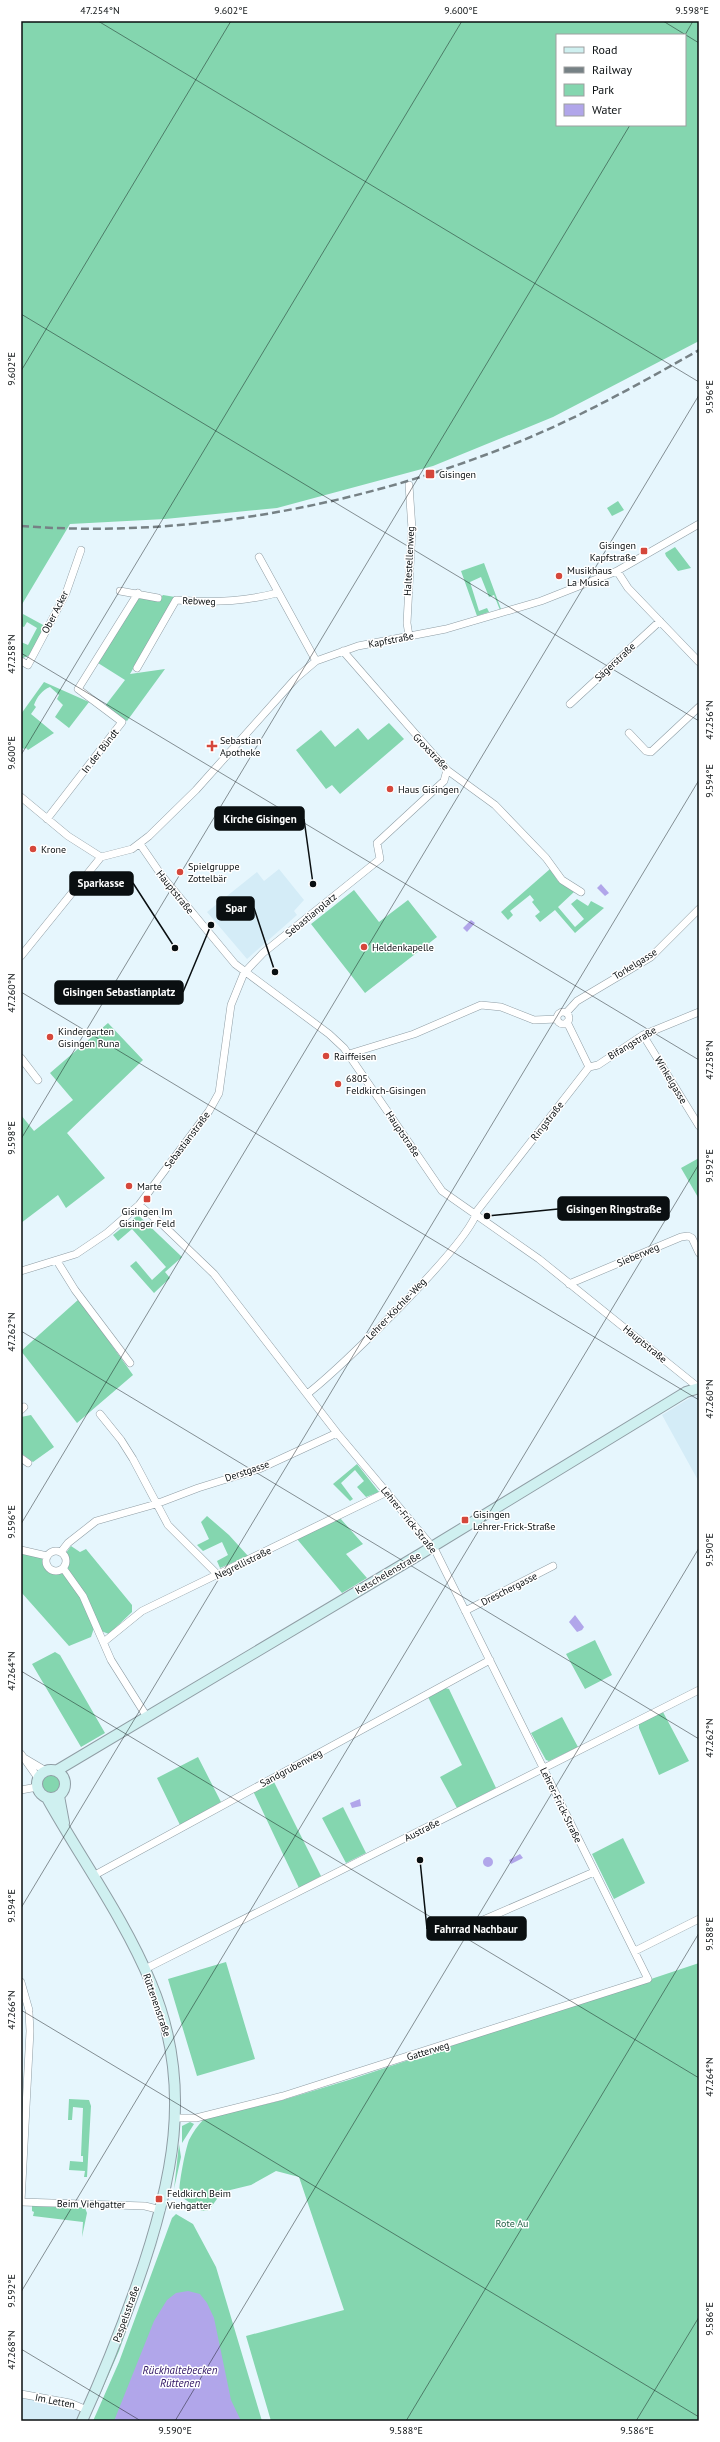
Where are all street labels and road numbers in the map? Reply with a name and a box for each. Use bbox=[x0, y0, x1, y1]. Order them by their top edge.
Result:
street label: Haltestellenweg bbox=[401, 526, 417, 596]
street label: Ober Acker bbox=[39, 588, 72, 636]
street label: Rebweg bbox=[182, 594, 216, 608]
street label: Kapfstraße bbox=[367, 629, 415, 651]
street label: Sägerstraße bbox=[592, 640, 638, 684]
street label: In der Bündt bbox=[79, 726, 122, 776]
street label: Groxstraße bbox=[410, 731, 452, 773]
street label: Hauptstraße bbox=[153, 867, 197, 917]
street label: Sebastianplatz bbox=[283, 890, 339, 940]
street label: Torkelgasse bbox=[611, 945, 659, 983]
street label: Bifangstraße bbox=[605, 1023, 659, 1063]
street label: Winkelgasse bbox=[652, 1054, 690, 1106]
street label: Ringstraße bbox=[528, 1099, 566, 1143]
street label: Hauptstraße bbox=[383, 1108, 423, 1160]
street label: Sebastianstraße bbox=[161, 1109, 213, 1171]
street label: Sieberweg bbox=[615, 1240, 661, 1270]
street label: Lehrer-Köchle-Weg bbox=[363, 1275, 429, 1343]
street label: Hauptstraße bbox=[620, 1322, 670, 1366]
street label: Derstgasse bbox=[223, 1457, 271, 1485]
street label: Lehrer-Frick-Straße bbox=[378, 1484, 440, 1556]
street label: Negrellistraße bbox=[213, 1544, 273, 1582]
street label: Ketschelenstraße bbox=[353, 1549, 423, 1597]
street label: Dreschergasse bbox=[479, 1569, 539, 1609]
street label: Sandgrubenweg bbox=[258, 1746, 324, 1790]
street label: Lehrer-Frick-Straße bbox=[537, 1765, 585, 1845]
street label: Austraße bbox=[402, 1816, 442, 1844]
street label: Rüttenenstraße bbox=[140, 1972, 174, 2038]
street label: Gatterweg bbox=[405, 2038, 451, 2064]
street label: Beim Viehgatter bbox=[57, 2197, 126, 2211]
street label: Paspelsstraße bbox=[110, 2284, 142, 2344]
street label: Im Letten bbox=[34, 2391, 76, 2411]

